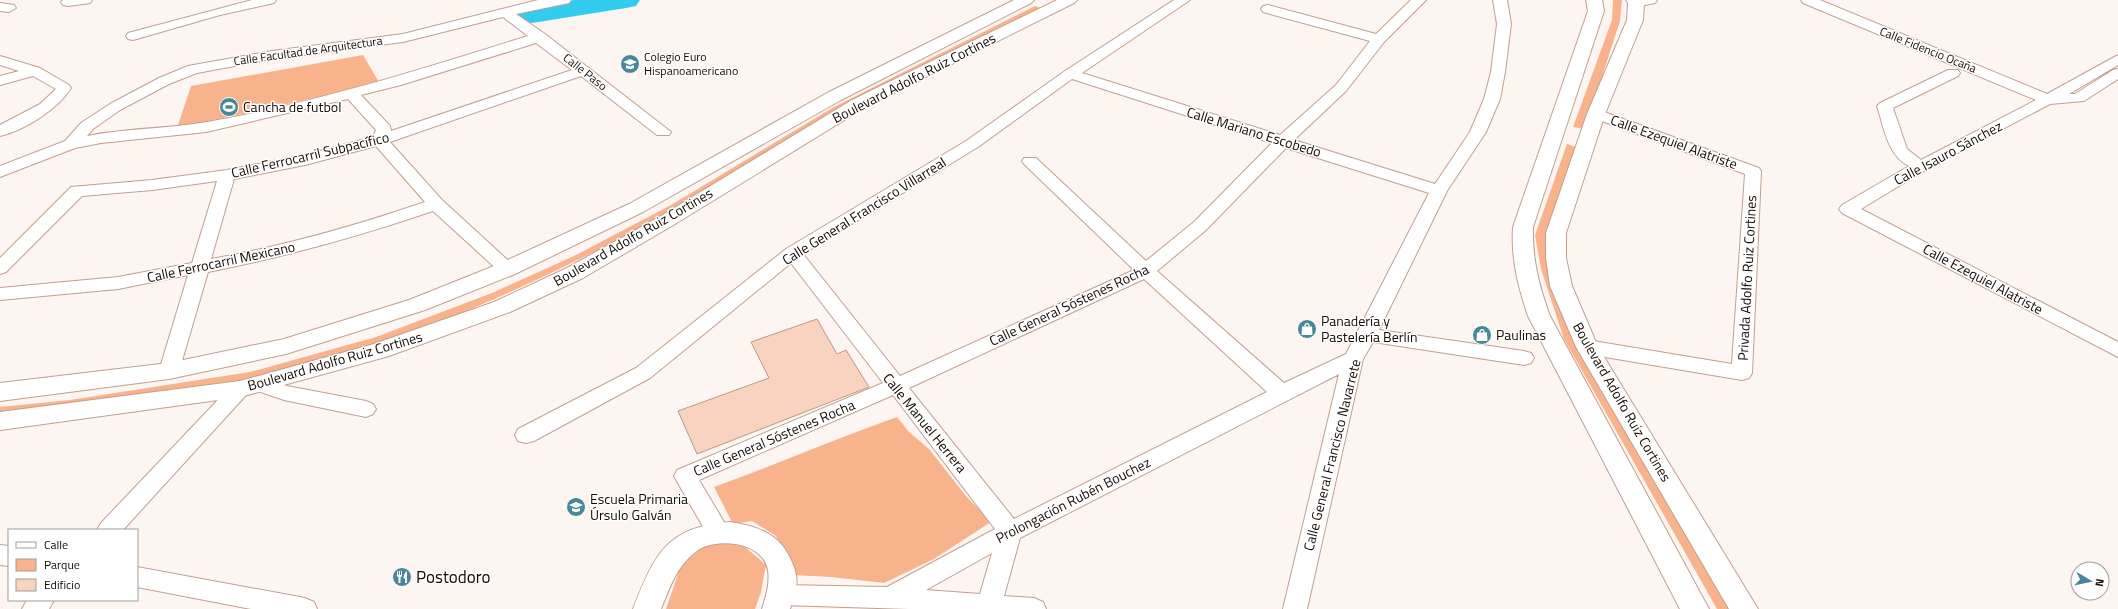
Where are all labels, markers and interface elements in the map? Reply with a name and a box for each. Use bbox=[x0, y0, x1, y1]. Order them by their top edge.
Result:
street label: Calle Fidencio Ocaña bbox=[1877, 21, 1980, 78]
street label: Boulevard Adolfo Ruiz Cortines bbox=[828, 27, 999, 128]
street label: Calle Facultad de Arquitectura bbox=[232, 31, 384, 70]
place label: Colegio Euro Hispanoamericano bbox=[644, 47, 738, 80]
street label: Calle Paso bbox=[559, 48, 612, 95]
school or university icon: Colegio Euro Hispanoamericano bbox=[619, 53, 641, 75]
sports icon: Cancha de futbol bbox=[218, 96, 240, 118]
place label: Cancha de futbol bbox=[243, 96, 341, 117]
street label: Calle Mariano Escobedo bbox=[1184, 101, 1324, 162]
street label: Calle Ezequiel Alatriste bbox=[1608, 109, 1741, 174]
street label: Calle Isauro Sánchez bbox=[1890, 115, 2006, 190]
street label: Calle Ferrocarril Subpacífico bbox=[229, 126, 391, 183]
street label: Calle General Francisco Villarreal bbox=[778, 151, 950, 270]
street label: Boulevard Adolfo Ruiz Cortines bbox=[549, 182, 716, 291]
street label: Privada Adolfo Ruiz Cortines bbox=[1732, 195, 1761, 361]
street label: Calle Ferrocarril Mexicano bbox=[145, 236, 297, 287]
street label: Calle Ezequiel Alatriste bbox=[1919, 238, 2047, 319]
street label: Calle General Sóstenes Rocha bbox=[986, 258, 1152, 351]
place label: Panadería y Pastelería Berlín bbox=[1321, 310, 1417, 347]
shop icon: Panadería y Pastelería Berlín bbox=[1296, 318, 1318, 340]
street label: Boulevard Adolfo Ruiz Cortines bbox=[1568, 318, 1677, 485]
shop icon: Paulinas bbox=[1471, 324, 1493, 346]
place label: Paulinas bbox=[1496, 324, 1546, 345]
street label: Boulevard Adolfo Ruiz Cortines bbox=[245, 325, 425, 396]
street label: Calle General Francisco Navarrete bbox=[1298, 357, 1366, 553]
street label: Calle Manuel Herrera bbox=[878, 368, 972, 477]
street label: Calle General Sóstenes Rocha bbox=[690, 394, 858, 481]
street label: Prolongación Rubén Bouchez bbox=[992, 451, 1154, 548]
place label: Escuela Primaria Úrsulo Galván bbox=[590, 488, 688, 525]
school or university icon: Escuela Primaria Úrsulo Galván bbox=[565, 496, 587, 518]
legend bbox=[8, 529, 138, 601]
text: Calle bbox=[44, 535, 68, 554]
text: Parque bbox=[44, 555, 80, 574]
north arrow bbox=[2070, 561, 2110, 601]
place label: Postodoro bbox=[416, 564, 491, 590]
restaurant icon: Postodoro bbox=[391, 566, 413, 588]
text: Edificio bbox=[44, 575, 80, 594]
text: N bbox=[2091, 578, 2108, 588]

